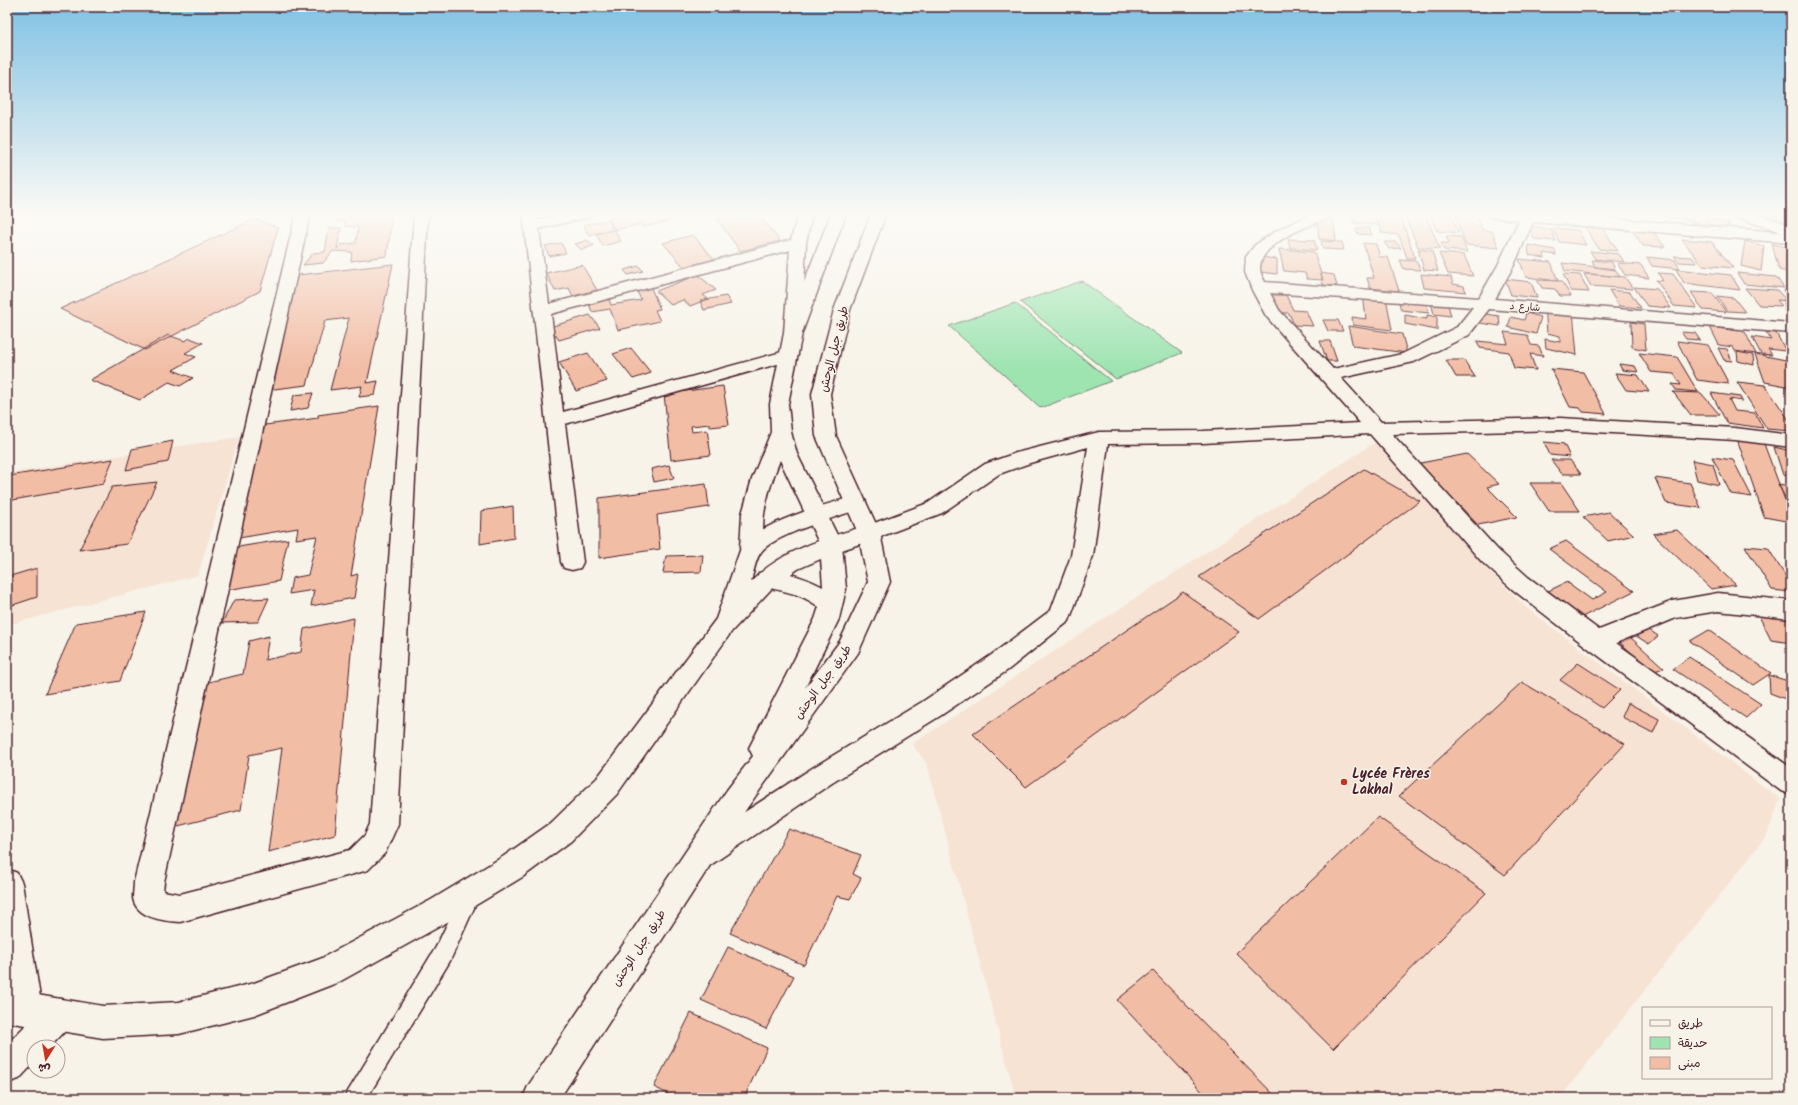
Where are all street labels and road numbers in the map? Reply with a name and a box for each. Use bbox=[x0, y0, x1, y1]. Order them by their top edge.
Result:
street label: شارع د bbox=[1509, 298, 1541, 316]
street label: طريق جبل الوحش bbox=[814, 304, 854, 394]
street label: طريق جبل الوحش bbox=[789, 641, 857, 723]
street label: طريق جبل الوحش bbox=[607, 906, 671, 990]

